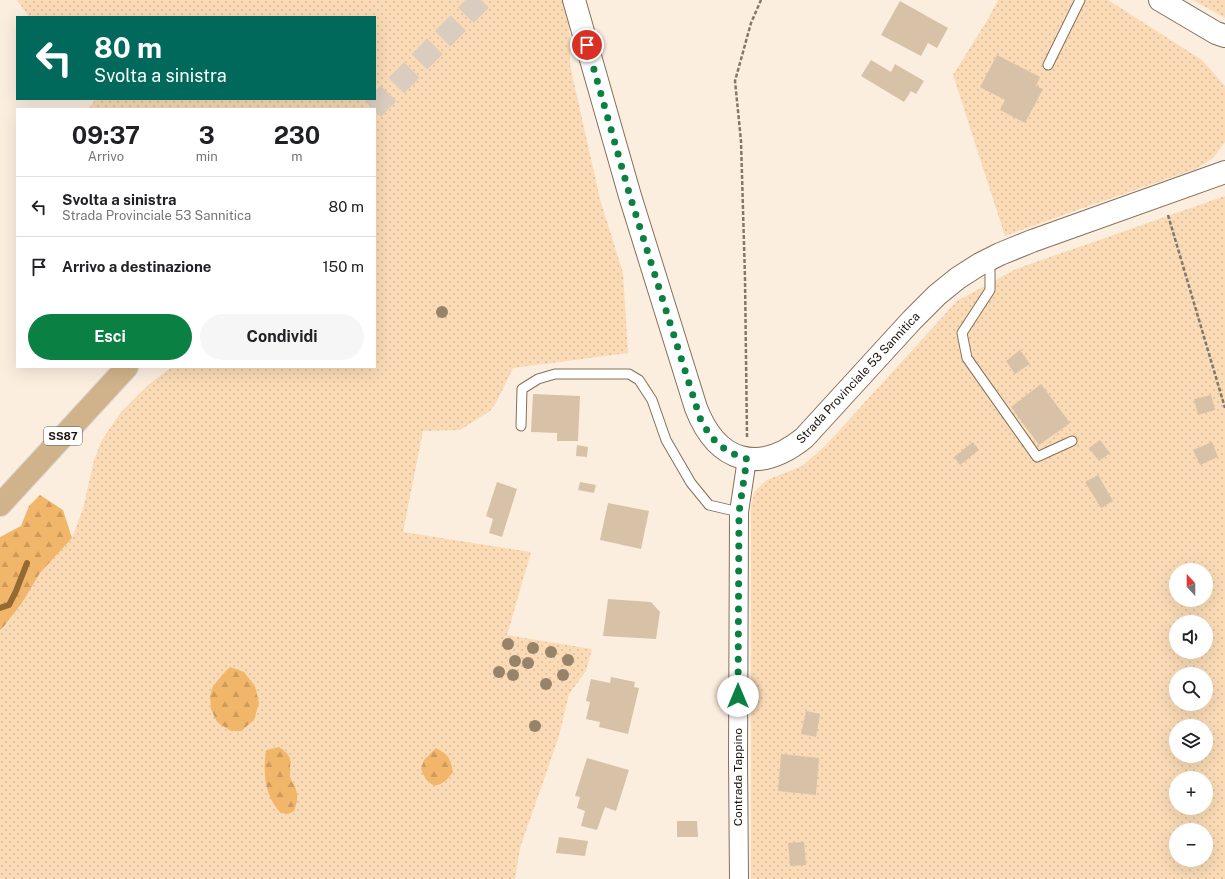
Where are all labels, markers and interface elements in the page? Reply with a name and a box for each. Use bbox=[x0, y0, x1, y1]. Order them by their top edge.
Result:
pin bbox=[570, 28, 604, 62]
text: 80 m bbox=[94, 31, 162, 64]
icon: left bbox=[28, 32, 80, 84]
icon: arrive bbox=[576, 34, 598, 56]
text: Svolta a sinistra bbox=[94, 65, 227, 86]
text: 09:37 bbox=[72, 121, 140, 149]
text: 3 bbox=[199, 121, 215, 149]
text: 230 bbox=[274, 121, 320, 149]
text: Arrivo bbox=[88, 149, 124, 164]
text: min bbox=[196, 149, 218, 164]
text: m bbox=[291, 149, 303, 164]
text: Svolta a sinistra bbox=[62, 191, 176, 208]
icon: left bbox=[28, 196, 50, 218]
text: 80 m bbox=[329, 198, 364, 215]
text: Strada Provinciale 53 Sannitica bbox=[62, 208, 251, 223]
icon: arrive bbox=[28, 256, 50, 278]
text: Arrivo a destinazione bbox=[62, 258, 211, 275]
text: 150 m bbox=[322, 258, 364, 275]
street label: Strada Provinciale 53 Sannitica bbox=[793, 309, 923, 447]
button: Esci bbox=[28, 314, 192, 360]
button: Condividi bbox=[200, 314, 364, 360]
road number: SS87 bbox=[44, 427, 82, 445]
north arrow bbox=[1169, 563, 1213, 607]
map controls bbox=[1169, 563, 1213, 867]
button: sound bbox=[1169, 615, 1213, 659]
button: search bbox=[1169, 667, 1213, 711]
position arrow bbox=[717, 675, 759, 717]
button: layers bbox=[1169, 719, 1213, 763]
street label: Contrada Tappino bbox=[731, 728, 745, 826]
button: + bbox=[1169, 771, 1213, 815]
button: − bbox=[1169, 823, 1213, 867]

